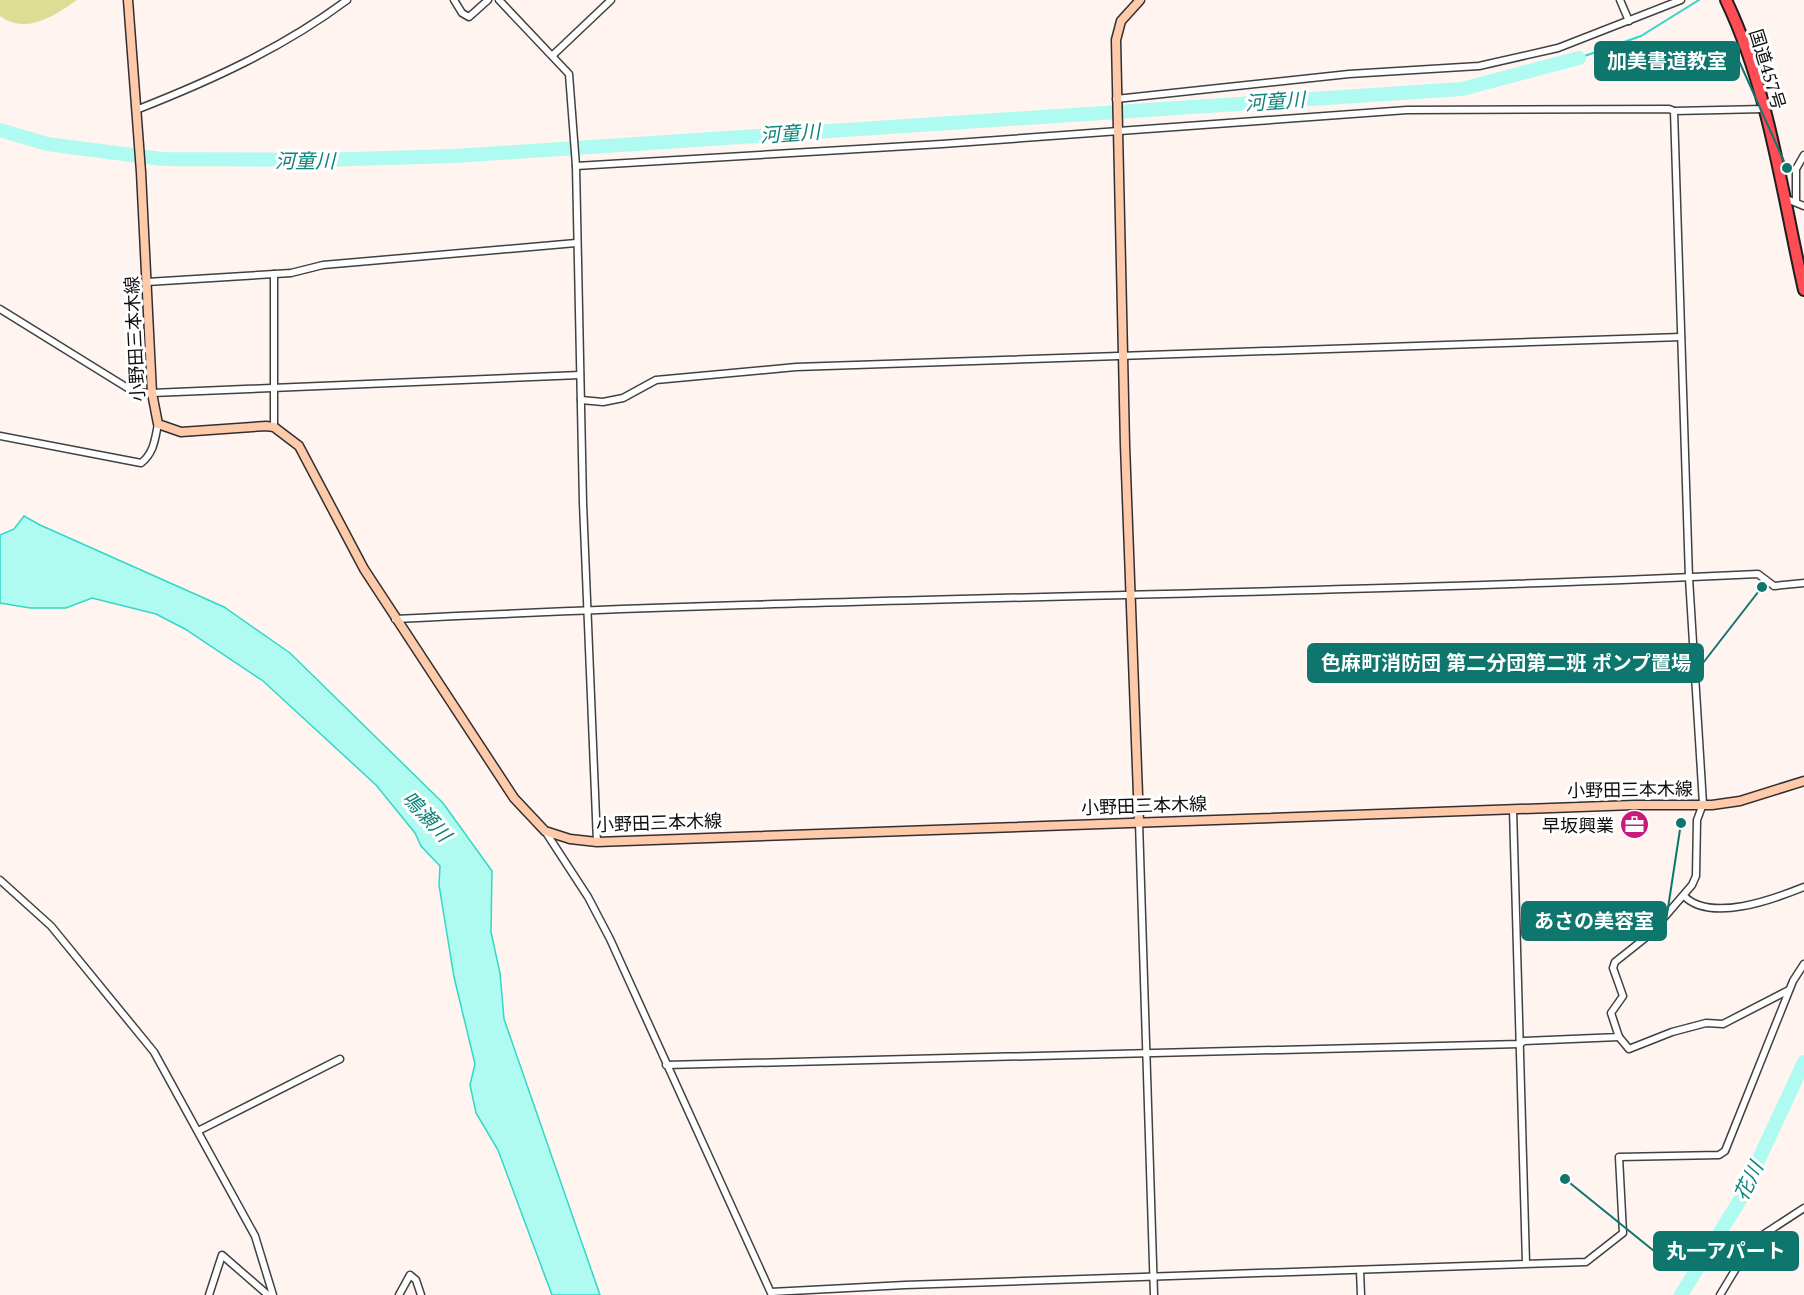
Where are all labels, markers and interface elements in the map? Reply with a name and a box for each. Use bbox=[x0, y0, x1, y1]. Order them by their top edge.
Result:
street label: 国道457号 bbox=[1744, 26, 1792, 112]
callout: 加美書道教室 bbox=[1595, 42, 1739, 80]
text: 加美書道教室 bbox=[1607, 47, 1727, 74]
water label: 河童川 bbox=[1244, 85, 1308, 117]
water label: 河童川 bbox=[759, 117, 823, 149]
water label: 河童川 bbox=[275, 147, 337, 174]
street label: 小野田三本木線 bbox=[119, 275, 149, 403]
callout: 色麻町消防団 第二分団第二班 ポンプ置場 bbox=[1308, 644, 1703, 682]
text: 色麻町消防団 第二分団第二班 ポンプ置場 bbox=[1321, 649, 1691, 676]
street label: 小野田三本木線 bbox=[1567, 776, 1693, 802]
water label: 鳴瀬川 bbox=[397, 785, 459, 849]
street label: 小野田三本木線 bbox=[1081, 791, 1207, 819]
street label: 小野田三本木線 bbox=[596, 808, 722, 836]
office icon: 早坂興業 bbox=[1619, 809, 1651, 841]
place label: 早坂興業 bbox=[1542, 813, 1614, 837]
callout: あさの美容室 bbox=[1522, 902, 1666, 940]
text: あさの美容室 bbox=[1534, 907, 1654, 934]
water label: 花川 bbox=[1727, 1155, 1770, 1205]
callout: 丸一アパート bbox=[1654, 1232, 1798, 1270]
text: 丸一アパート bbox=[1666, 1237, 1786, 1264]

